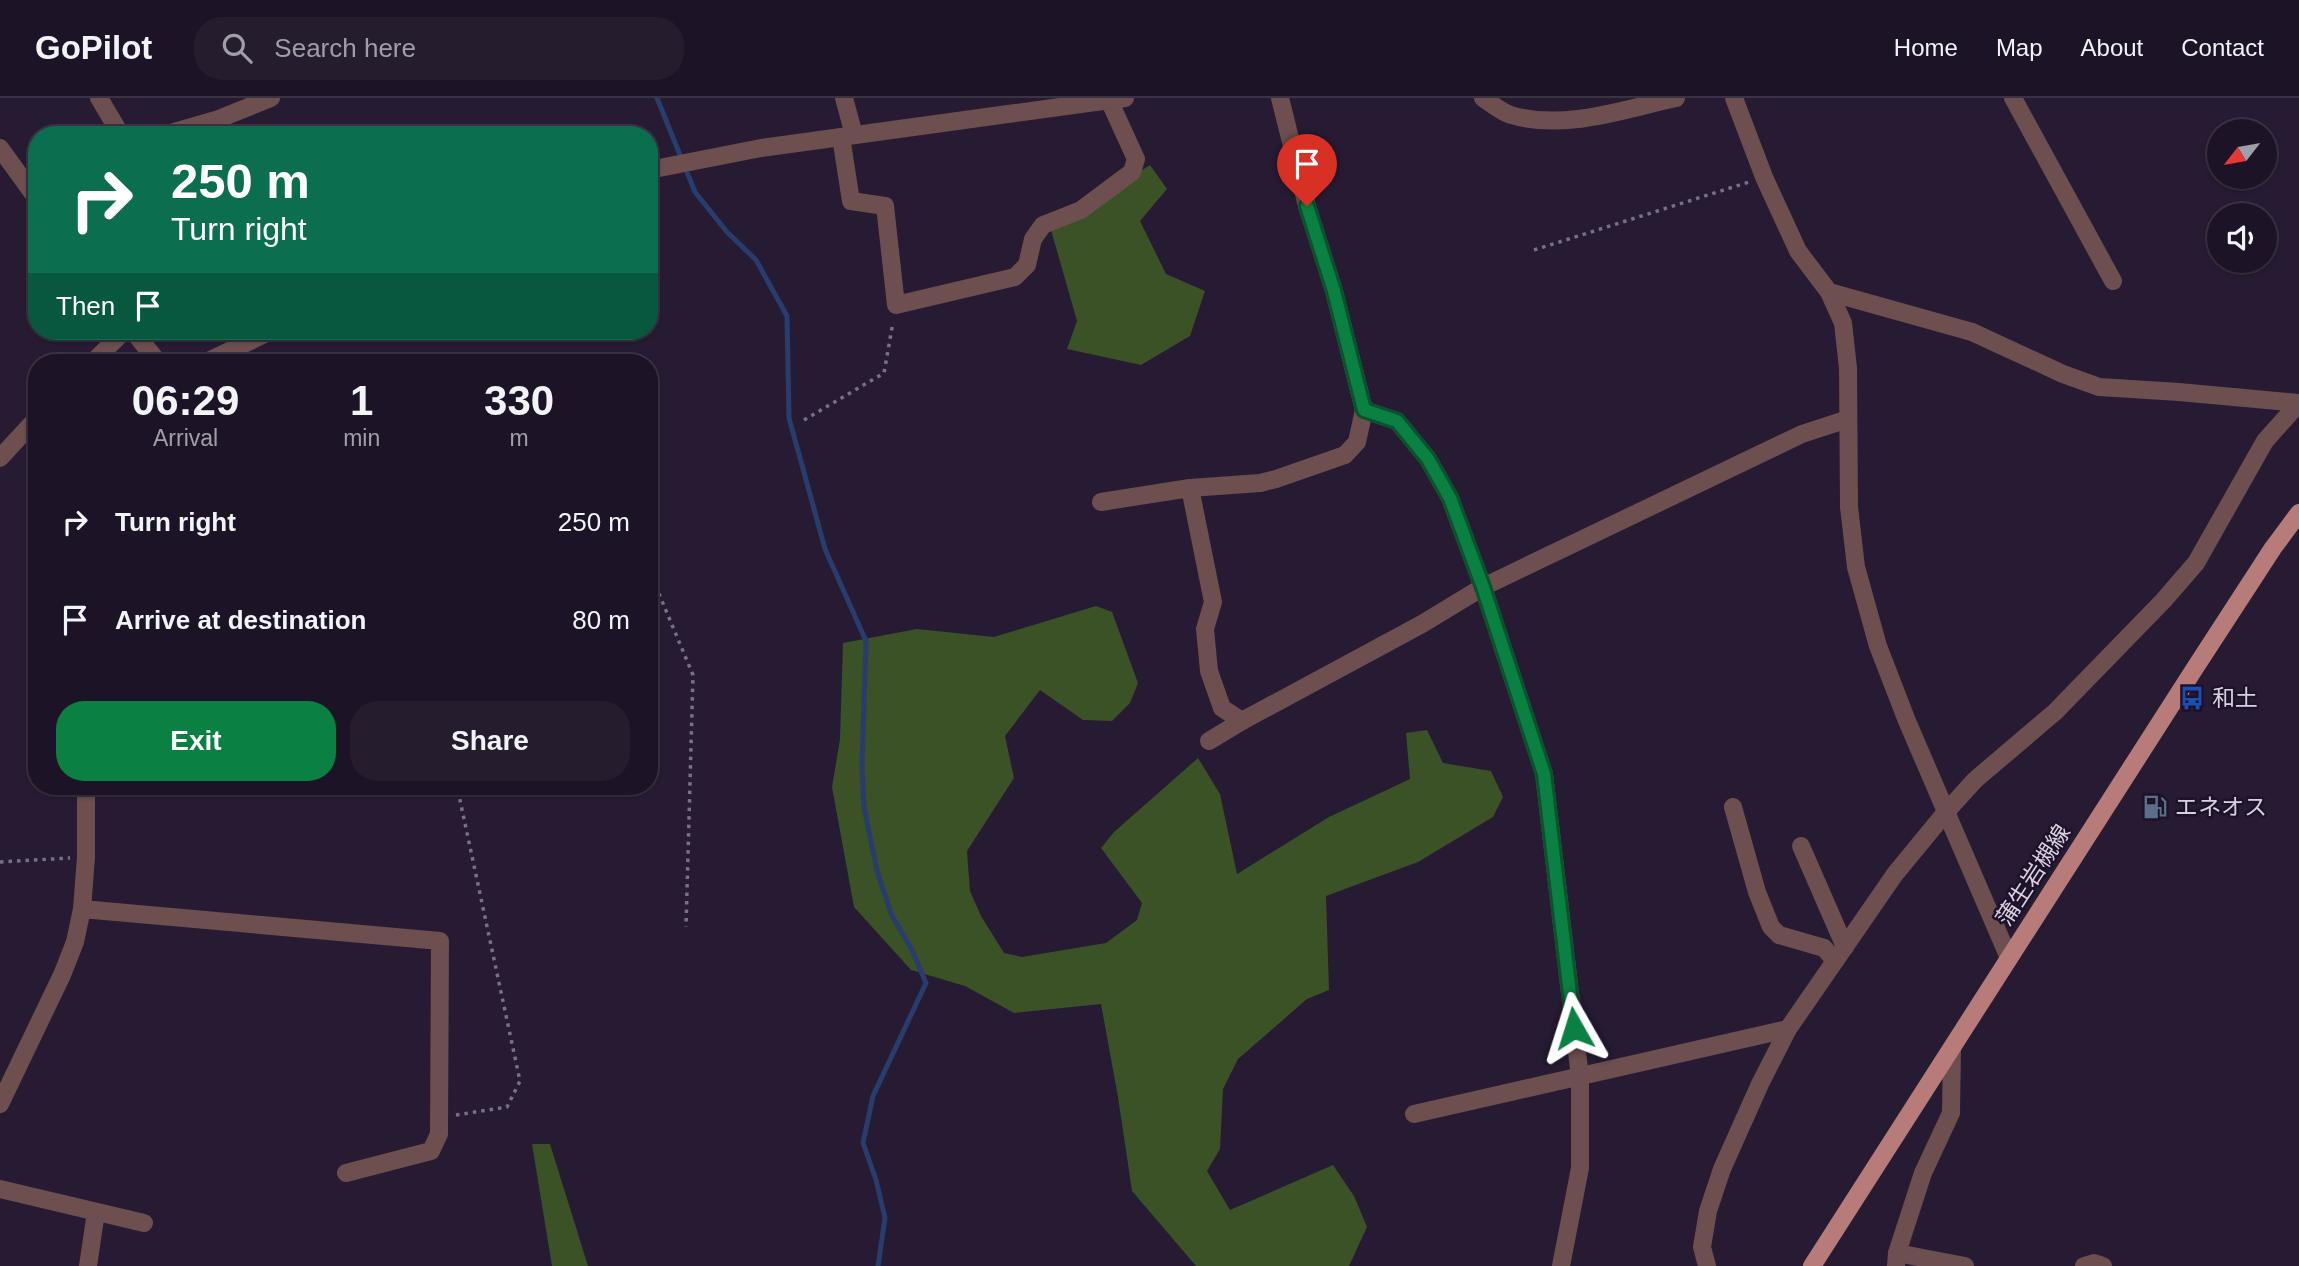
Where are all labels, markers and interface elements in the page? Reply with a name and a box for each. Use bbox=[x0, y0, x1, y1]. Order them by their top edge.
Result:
search box bbox=[194, 17, 684, 80]
text: GoPilot bbox=[35, 29, 152, 66]
icon: search bbox=[218, 29, 256, 67]
text: Search here bbox=[274, 33, 416, 63]
text: Home bbox=[1894, 34, 1958, 61]
text: Map bbox=[1996, 34, 2043, 61]
text: About bbox=[2081, 34, 2143, 61]
text: Contact bbox=[2181, 34, 2264, 61]
north arrow bbox=[2207, 119, 2277, 189]
map controls bbox=[2207, 119, 2277, 273]
pin bbox=[1277, 134, 1337, 206]
icon: arrive bbox=[1288, 145, 1326, 183]
icon: right bbox=[56, 154, 147, 245]
text: 250 m bbox=[171, 154, 310, 208]
button: sound bbox=[2207, 203, 2277, 273]
text: Turn right bbox=[171, 211, 307, 247]
icon: arrive bbox=[129, 287, 167, 325]
text: Then bbox=[56, 291, 115, 321]
text: 06:29 bbox=[132, 377, 239, 424]
text: 1 bbox=[350, 377, 373, 424]
text: 330 bbox=[484, 377, 554, 424]
text: Arrival bbox=[153, 425, 218, 451]
text: min bbox=[343, 425, 380, 451]
text: m bbox=[510, 425, 529, 451]
icon: right bbox=[56, 503, 94, 541]
text: Turn right bbox=[115, 507, 236, 537]
text: 250 m bbox=[558, 507, 630, 537]
icon: arrive bbox=[56, 601, 94, 639]
text: Arrive at destination bbox=[115, 605, 366, 635]
text: 80 m bbox=[572, 605, 630, 635]
bus stop icon: 和土 bbox=[2178, 684, 2206, 712]
place label: 和土 bbox=[2212, 685, 2258, 711]
button: Exit bbox=[56, 701, 336, 781]
button: Share bbox=[350, 701, 630, 781]
fuel station icon: エネオス bbox=[2141, 793, 2169, 821]
place label: エネオス bbox=[2175, 794, 2267, 820]
street label: 蒲生岩槻線 bbox=[1991, 820, 2075, 930]
position arrow bbox=[1537, 991, 1611, 1065]

